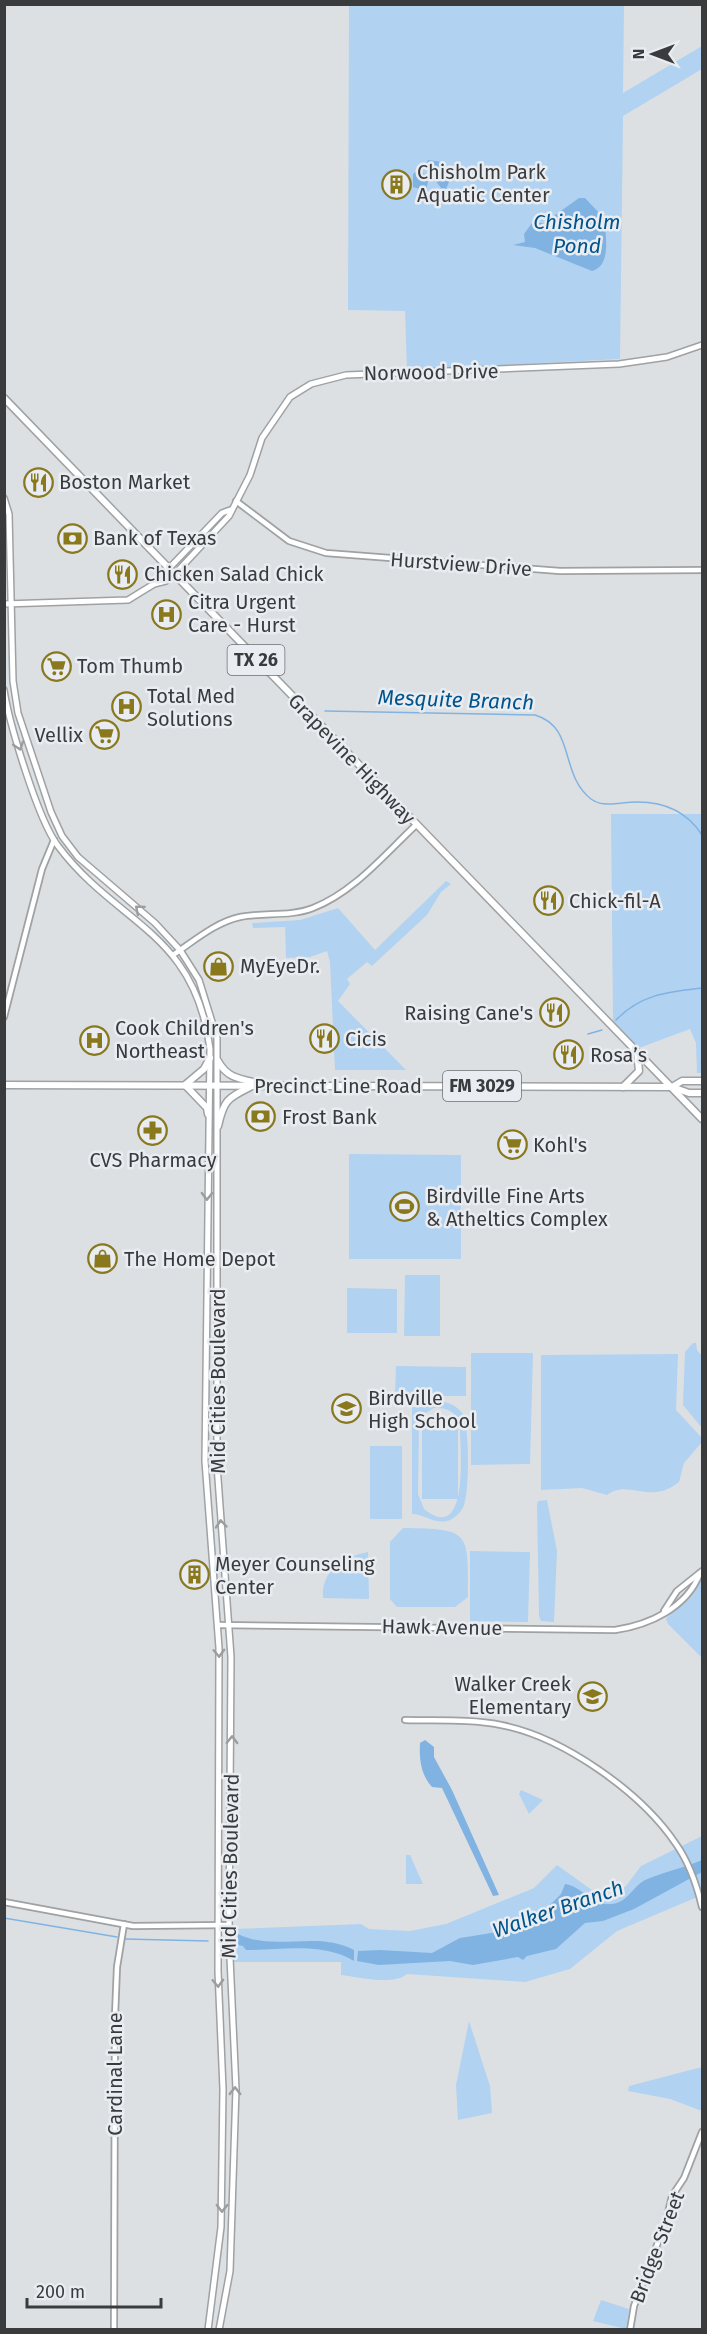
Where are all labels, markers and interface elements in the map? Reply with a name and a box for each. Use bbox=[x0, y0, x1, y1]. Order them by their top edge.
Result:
north arrow bbox=[623, 24, 683, 84]
text: N bbox=[629, 49, 648, 59]
place label: Chisholm Park Aquatic Center bbox=[417, 160, 550, 207]
building icon: Chisholm Park Aquatic Center bbox=[380, 168, 412, 200]
water label: Chisholm Pond bbox=[533, 209, 621, 259]
street label: Norwood Drive bbox=[363, 359, 499, 385]
restaurant icon: Boston Market bbox=[22, 466, 54, 498]
place label: Boston Market bbox=[59, 470, 191, 494]
bank icon: Bank of Texas bbox=[56, 522, 88, 554]
place label: Bank of Texas bbox=[93, 526, 216, 550]
street label: Hurstview Drive bbox=[389, 547, 533, 581]
restaurant icon: Chicken Salad Chick bbox=[107, 558, 139, 590]
place label: Chicken Salad Chick bbox=[144, 562, 324, 586]
place label: Citra Urgent Care - Hurst bbox=[188, 590, 297, 637]
hospital icon: Citra Urgent Care - Hurst bbox=[151, 598, 183, 630]
road number: TX 26 bbox=[228, 645, 284, 675]
supermarket icon: Tom Thumb bbox=[40, 650, 72, 682]
place label: Tom Thumb bbox=[77, 654, 183, 678]
place label: Total Med Solutions bbox=[147, 684, 235, 731]
water label: Mesquite Branch bbox=[377, 684, 535, 716]
street label: Grapevine Highway bbox=[283, 689, 421, 829]
hospital icon: Total Med Solutions bbox=[110, 691, 142, 723]
supermarket icon: Vellix bbox=[88, 719, 120, 751]
place label: Vellix bbox=[34, 723, 83, 747]
one-way arrow bbox=[12, 740, 25, 751]
restaurant icon: Chick-fil-A bbox=[532, 885, 564, 917]
place label: Chick-fil-A bbox=[569, 889, 661, 913]
one-way arrow bbox=[135, 906, 146, 917]
shop icon: MyEyeDr. bbox=[203, 950, 235, 982]
place label: MyEyeDr. bbox=[240, 954, 320, 978]
restaurant icon: Raising Cane's bbox=[538, 997, 570, 1029]
place label: Raising Cane's bbox=[404, 1001, 533, 1025]
place label: Cook Children's Northeast bbox=[115, 1016, 254, 1063]
restaurant icon: Cicis bbox=[308, 1023, 340, 1055]
hospital icon: Cook Children's Northeast bbox=[78, 1024, 110, 1056]
place label: Cicis bbox=[345, 1027, 386, 1051]
restaurant icon: Rosa’s bbox=[553, 1039, 585, 1071]
place label: Rosa’s bbox=[590, 1043, 647, 1067]
road number: FM 3029 bbox=[443, 1071, 521, 1101]
street label: Precinct Line Road bbox=[254, 1074, 422, 1098]
bank icon: Frost Bank bbox=[245, 1101, 277, 1133]
place label: Frost Bank bbox=[282, 1105, 378, 1129]
pharmacy icon: CVS Pharmacy bbox=[137, 1114, 169, 1146]
supermarket icon: Kohl's bbox=[496, 1129, 528, 1161]
place label: Kohl's bbox=[533, 1133, 587, 1157]
place label: CVS Pharmacy bbox=[89, 1148, 217, 1172]
place label: Birdville Fine Arts & Atheltics Complex bbox=[426, 1184, 608, 1231]
one-way arrow bbox=[201, 1191, 213, 1200]
sports icon: Birdville Fine Arts & Atheltics Complex bbox=[389, 1191, 421, 1223]
shop icon: The Home Depot bbox=[87, 1243, 119, 1275]
place label: The Home Depot bbox=[124, 1247, 276, 1271]
street label: Mid Cities Boulevard bbox=[206, 1288, 230, 1474]
place label: Birdville High School bbox=[368, 1386, 476, 1433]
school or university icon: Birdville High School bbox=[331, 1393, 363, 1425]
one-way arrow bbox=[215, 1519, 228, 1528]
place label: Meyer Counseling Center bbox=[215, 1552, 375, 1599]
building icon: Meyer Counseling Center bbox=[178, 1559, 210, 1591]
street label: Hawk Avenue bbox=[381, 1614, 503, 1640]
one-way arrow bbox=[213, 1649, 226, 1658]
place label: Walker Creek Elementary bbox=[455, 1672, 572, 1719]
school or university icon: Walker Creek Elementary bbox=[576, 1680, 608, 1712]
one-way arrow bbox=[225, 1736, 238, 1745]
street label: Mid Cities Boulevard bbox=[216, 1773, 244, 1959]
water label: Walker Branch bbox=[489, 1874, 627, 1944]
one-way arrow bbox=[212, 1979, 225, 1988]
street label: Cardinal Lane bbox=[103, 2012, 127, 2136]
one-way arrow bbox=[229, 2087, 241, 2096]
street label: Bridge Street bbox=[625, 2187, 690, 2306]
one-way arrow bbox=[215, 2203, 228, 2212]
scale bar bbox=[27, 2271, 160, 2309]
text: 200 m bbox=[36, 2281, 85, 2303]

